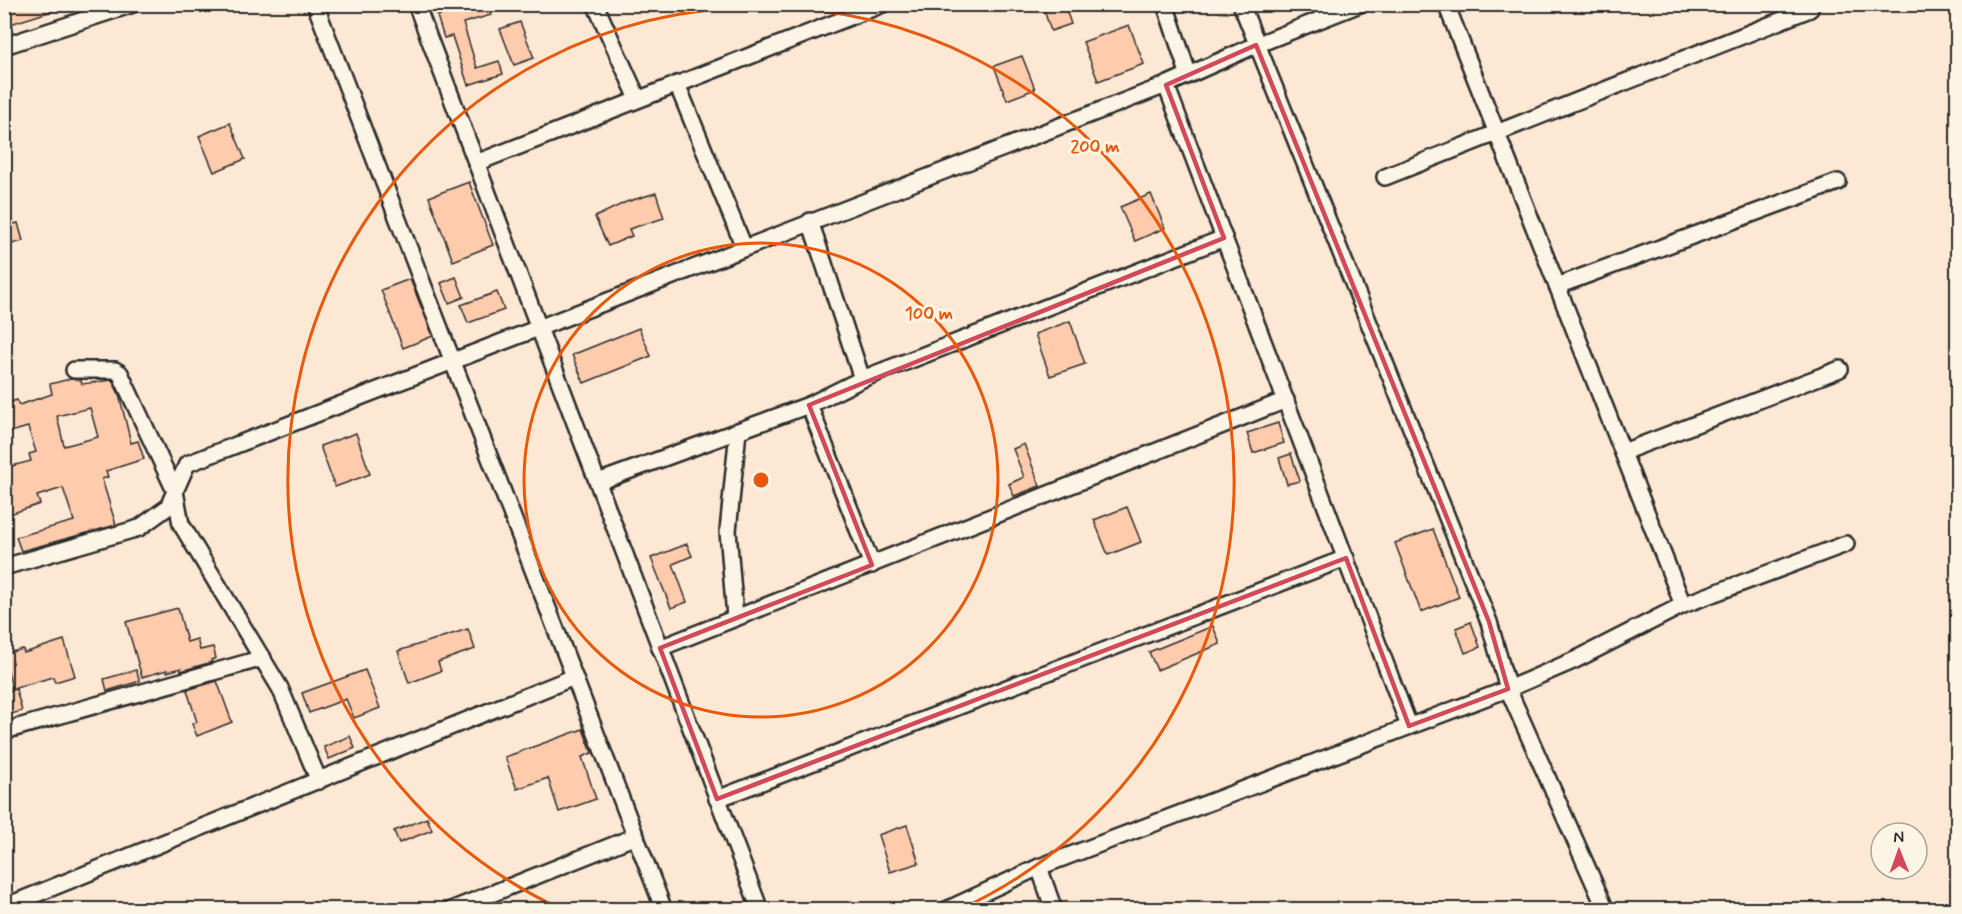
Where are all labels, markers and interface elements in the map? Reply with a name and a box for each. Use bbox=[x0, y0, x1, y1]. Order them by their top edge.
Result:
text: 200 m bbox=[1070, 135, 1120, 159]
text: 100 m bbox=[905, 302, 953, 326]
centre of rings bbox=[751, 470, 771, 490]
north arrow bbox=[1869, 821, 1929, 881]
text: N bbox=[1893, 827, 1904, 848]

